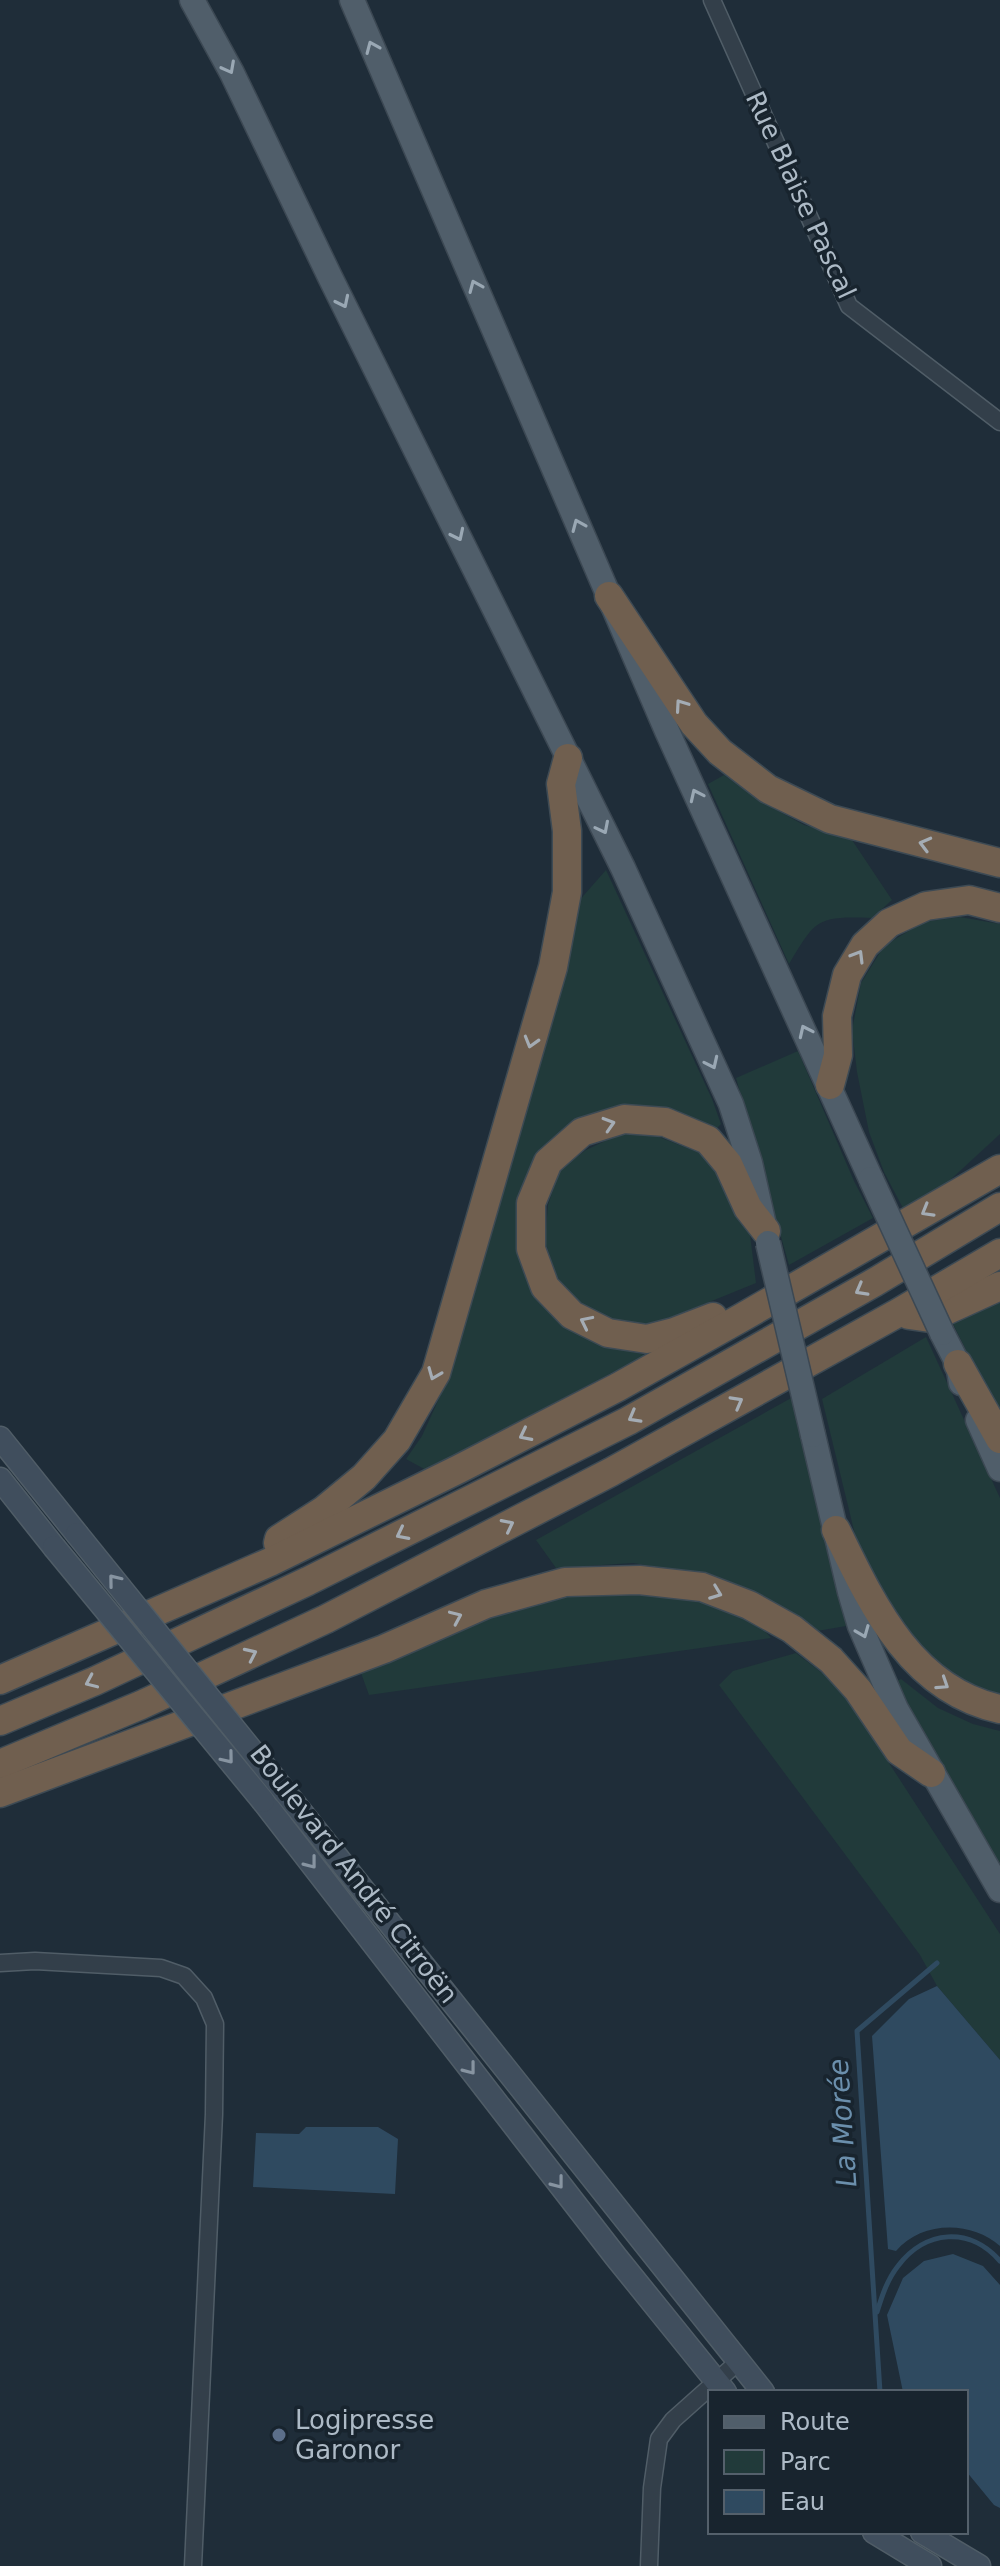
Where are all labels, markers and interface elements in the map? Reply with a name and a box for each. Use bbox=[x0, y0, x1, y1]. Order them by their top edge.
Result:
one-way arrow bbox=[365, 41, 381, 55]
one-way arrow bbox=[220, 60, 235, 75]
street label: Rue Blaise Pascal bbox=[740, 87, 862, 303]
one-way arrow bbox=[468, 280, 484, 294]
one-way arrow bbox=[333, 294, 349, 309]
one-way arrow bbox=[571, 518, 587, 533]
one-way arrow bbox=[448, 527, 464, 542]
one-way arrow bbox=[676, 700, 691, 714]
one-way arrow bbox=[690, 789, 706, 803]
one-way arrow bbox=[593, 819, 609, 834]
one-way arrow bbox=[918, 836, 932, 853]
one-way arrow bbox=[848, 951, 863, 965]
one-way arrow bbox=[799, 1025, 815, 1039]
one-way arrow bbox=[524, 1035, 540, 1049]
one-way arrow bbox=[703, 1055, 719, 1070]
one-way arrow bbox=[602, 1117, 616, 1133]
one-way arrow bbox=[922, 1201, 936, 1217]
one-way arrow bbox=[855, 1280, 870, 1296]
one-way arrow bbox=[580, 1316, 595, 1332]
one-way arrow bbox=[428, 1366, 444, 1380]
one-way arrow bbox=[729, 1396, 743, 1412]
one-way arrow bbox=[628, 1407, 643, 1423]
one-way arrow bbox=[518, 1425, 533, 1440]
one-way arrow bbox=[500, 1519, 515, 1535]
one-way arrow bbox=[395, 1524, 410, 1540]
one-way arrow bbox=[110, 1574, 124, 1589]
one-way arrow bbox=[708, 1583, 722, 1600]
one-way arrow bbox=[447, 1611, 462, 1627]
one-way arrow bbox=[853, 1624, 870, 1638]
one-way arrow bbox=[243, 1648, 257, 1664]
one-way arrow bbox=[85, 1673, 100, 1689]
one-way arrow bbox=[934, 1674, 948, 1689]
street label: Boulevard André Citroën bbox=[244, 1739, 464, 2009]
one-way arrow bbox=[218, 1749, 233, 1764]
one-way arrow bbox=[301, 1854, 315, 1869]
water label: La Morée bbox=[822, 2058, 863, 2188]
one-way arrow bbox=[460, 2060, 474, 2074]
one-way arrow bbox=[549, 2174, 563, 2189]
legend bbox=[708, 2390, 968, 2534]
place label: Logipresse Garonor bbox=[295, 2405, 434, 2465]
text: Route bbox=[780, 2408, 850, 2436]
marker: Logipresse Garonor bbox=[270, 2426, 288, 2444]
text: Parc bbox=[780, 2448, 831, 2476]
text: Eau bbox=[780, 2488, 825, 2516]

